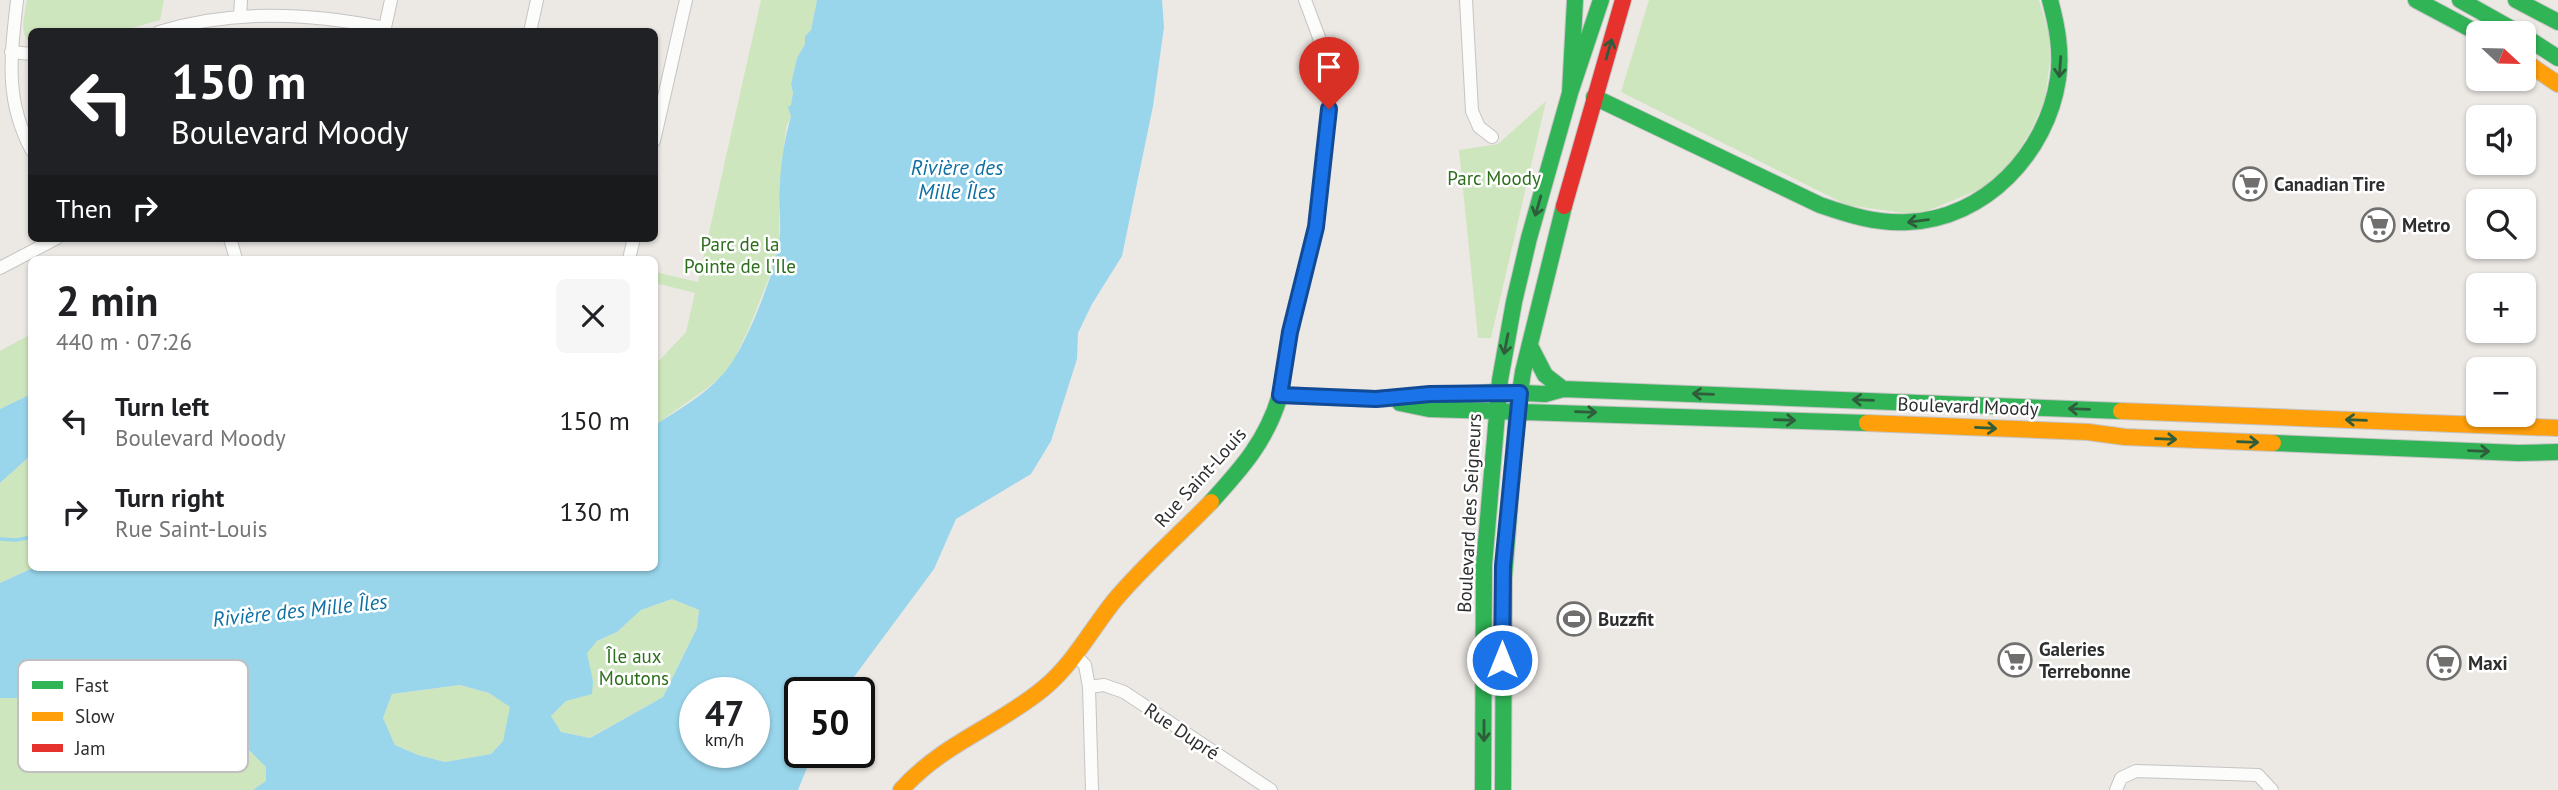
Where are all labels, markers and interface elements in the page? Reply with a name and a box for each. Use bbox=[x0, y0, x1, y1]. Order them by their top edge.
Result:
north arrow bbox=[2466, 21, 2536, 91]
map controls bbox=[2466, 21, 2536, 427]
pin bbox=[1299, 37, 1359, 109]
one-way arrow bbox=[1603, 38, 1616, 60]
icon: arrive bbox=[1310, 48, 1348, 86]
text: 150 m bbox=[171, 49, 306, 113]
one-way arrow bbox=[2053, 55, 2066, 78]
icon: left bbox=[56, 56, 147, 147]
button: sound bbox=[2466, 105, 2536, 175]
text: Boulevard Moody bbox=[171, 111, 409, 153]
water label: Rivière des Mille Îles bbox=[911, 154, 1004, 205]
supermarket icon: Canadian Tire bbox=[2231, 165, 2269, 203]
park label: Parc Moody bbox=[1447, 166, 1541, 190]
place label: Canadian Tire bbox=[2274, 172, 2385, 196]
icon: right bbox=[126, 189, 164, 227]
button: search bbox=[2466, 189, 2536, 259]
text: Then bbox=[56, 192, 112, 225]
one-way arrow bbox=[1530, 195, 1543, 217]
supermarket icon: Metro bbox=[2359, 206, 2397, 244]
place label: Metro bbox=[2402, 213, 2450, 237]
one-way arrow bbox=[1907, 215, 1929, 228]
park label: Parc de la Pointe de l'Ile bbox=[684, 232, 796, 278]
text: 2 min bbox=[56, 273, 158, 328]
button: + bbox=[2466, 273, 2536, 343]
button: close bbox=[556, 279, 630, 353]
text: 440 m · 07:26 bbox=[56, 327, 192, 356]
one-way arrow bbox=[1499, 332, 1512, 355]
button: − bbox=[2466, 357, 2536, 427]
one-way arrow bbox=[1692, 388, 1715, 401]
text: Turn left bbox=[115, 390, 209, 423]
street label: Boulevard Moody bbox=[1897, 392, 2039, 420]
one-way arrow bbox=[1852, 394, 1875, 407]
icon: left bbox=[56, 402, 94, 440]
one-way arrow bbox=[2068, 403, 2091, 416]
text: 150 m bbox=[559, 404, 630, 437]
one-way arrow bbox=[1574, 406, 1597, 419]
street label: Boulevard des Seigneurs bbox=[1452, 413, 1486, 613]
one-way arrow bbox=[2345, 413, 2368, 426]
one-way arrow bbox=[1774, 414, 1797, 427]
street label: Rue Saint-Louis bbox=[1149, 422, 1251, 532]
one-way arrow bbox=[1974, 422, 1997, 435]
text: Boulevard Moody bbox=[115, 423, 286, 452]
one-way arrow bbox=[2154, 432, 2177, 445]
one-way arrow bbox=[2236, 435, 2259, 448]
one-way arrow bbox=[2467, 445, 2490, 458]
text: Turn right bbox=[115, 481, 224, 514]
icon: right bbox=[56, 493, 94, 531]
text: 130 m bbox=[559, 495, 630, 528]
text: Rue Saint-Louis bbox=[115, 514, 268, 543]
water label: Rivière des Mille Îles bbox=[211, 587, 389, 633]
sports icon: Buzzfit bbox=[1555, 600, 1593, 638]
place label: Buzzfit bbox=[1598, 607, 1654, 631]
position arrow bbox=[1465, 623, 1539, 697]
place label: Galeries Terrebonne bbox=[2039, 637, 2131, 683]
supermarket icon: Galeries Terrebonne bbox=[1996, 641, 2034, 679]
park label: Île aux Moutons bbox=[599, 644, 669, 690]
supermarket icon: Maxi bbox=[2425, 644, 2463, 682]
place label: Maxi bbox=[2468, 651, 2508, 675]
legend bbox=[18, 660, 248, 772]
text: Fast bbox=[75, 673, 109, 697]
speed limit sign: 50 bbox=[784, 677, 875, 768]
text: 47 bbox=[705, 690, 744, 736]
street label: Rue Dupré bbox=[1140, 697, 1224, 765]
text: Slow bbox=[75, 704, 115, 728]
one-way arrow bbox=[1477, 719, 1491, 742]
text: km/h bbox=[705, 728, 744, 751]
text: Jam bbox=[74, 736, 105, 760]

